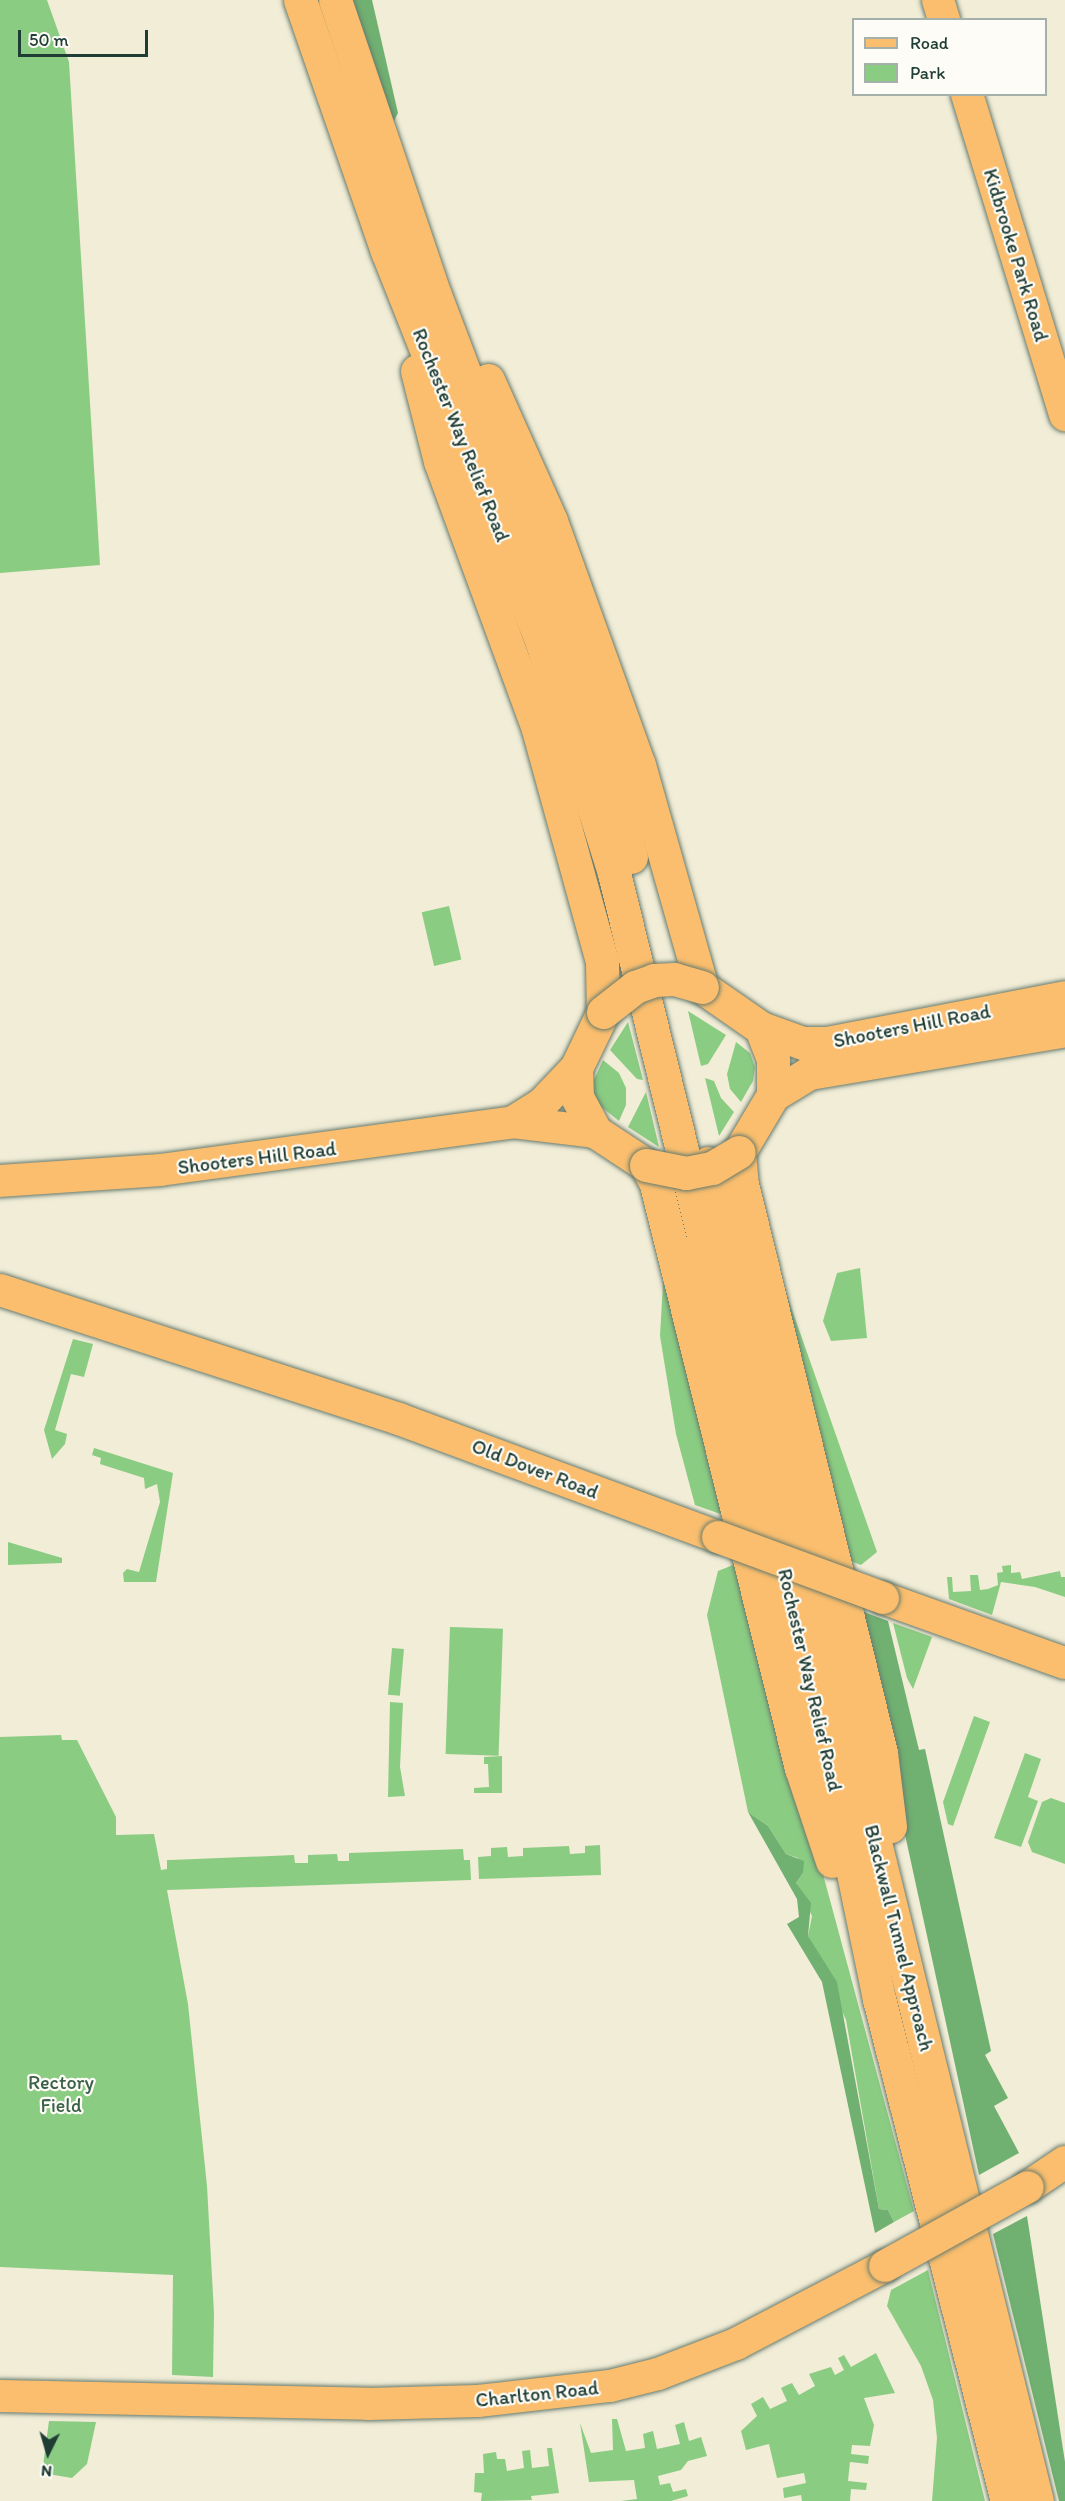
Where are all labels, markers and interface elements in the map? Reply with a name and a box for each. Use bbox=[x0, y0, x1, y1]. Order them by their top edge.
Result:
scale bar bbox=[21, 18, 152, 56]
legend bbox=[852, 18, 1047, 96]
text: 50 m bbox=[29, 29, 69, 51]
text: Road bbox=[910, 32, 949, 54]
text: Park bbox=[910, 62, 945, 84]
street label: Kidbrooke Park Road bbox=[978, 166, 1054, 344]
street label: Rochester Way Relief Road bbox=[407, 325, 515, 545]
street label: Shooters Hill Road bbox=[832, 999, 992, 1053]
street label: Shooters Hill Road bbox=[177, 1136, 337, 1180]
street label: Old Dover Road bbox=[469, 1434, 601, 1504]
street label: Rochester Way Relief Road bbox=[773, 1567, 847, 1793]
street label: Blackwall Tunnel Approach bbox=[859, 1823, 939, 2053]
park label: Rectory Field bbox=[28, 2070, 94, 2117]
street label: Charlton Road bbox=[475, 2376, 599, 2412]
north arrow bbox=[18, 2423, 78, 2483]
text: N bbox=[40, 2461, 53, 2481]

